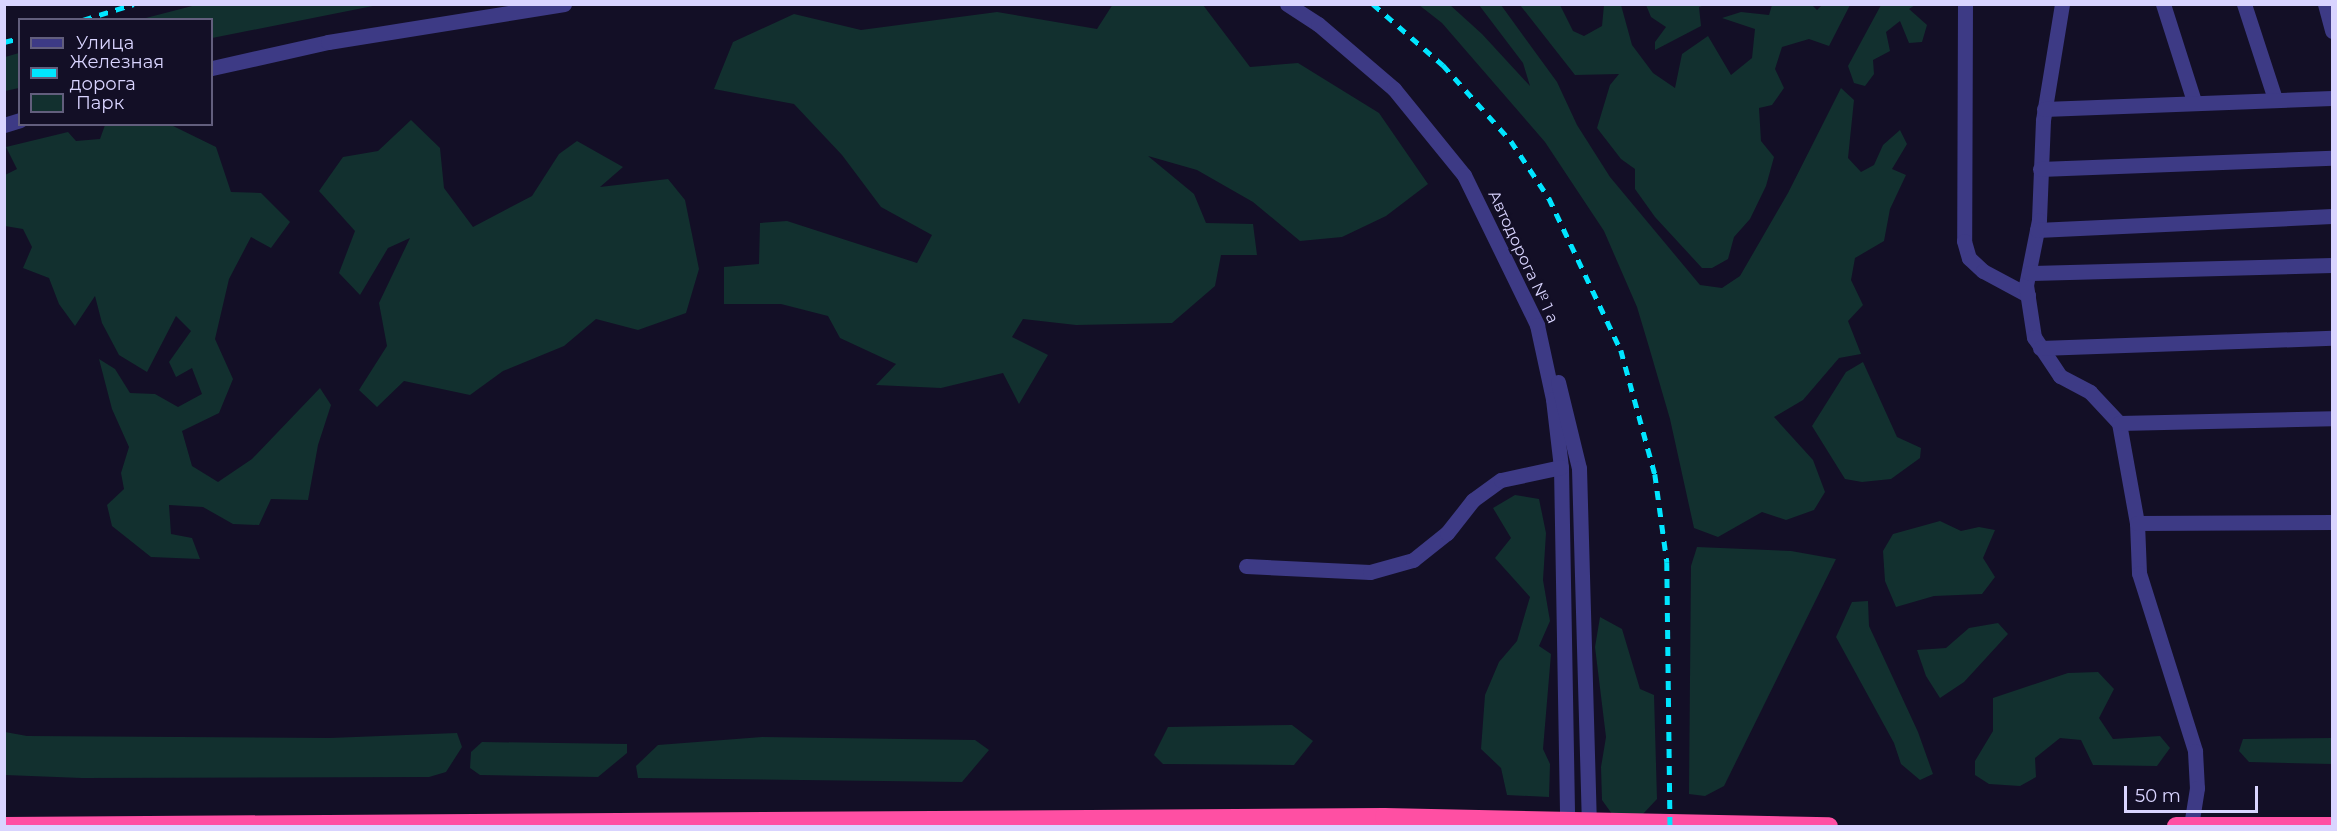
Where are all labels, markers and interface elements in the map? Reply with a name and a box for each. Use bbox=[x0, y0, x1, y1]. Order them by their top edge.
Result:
legend bbox=[18, 18, 213, 126]
text: Улица bbox=[76, 32, 134, 54]
text: Железная дорога bbox=[70, 51, 164, 95]
text: Парк bbox=[76, 92, 124, 114]
street label: Автодорога № 1 а bbox=[1484, 187, 1562, 327]
scale bar bbox=[2127, 774, 2260, 812]
text: 50 m bbox=[2135, 785, 2181, 807]

